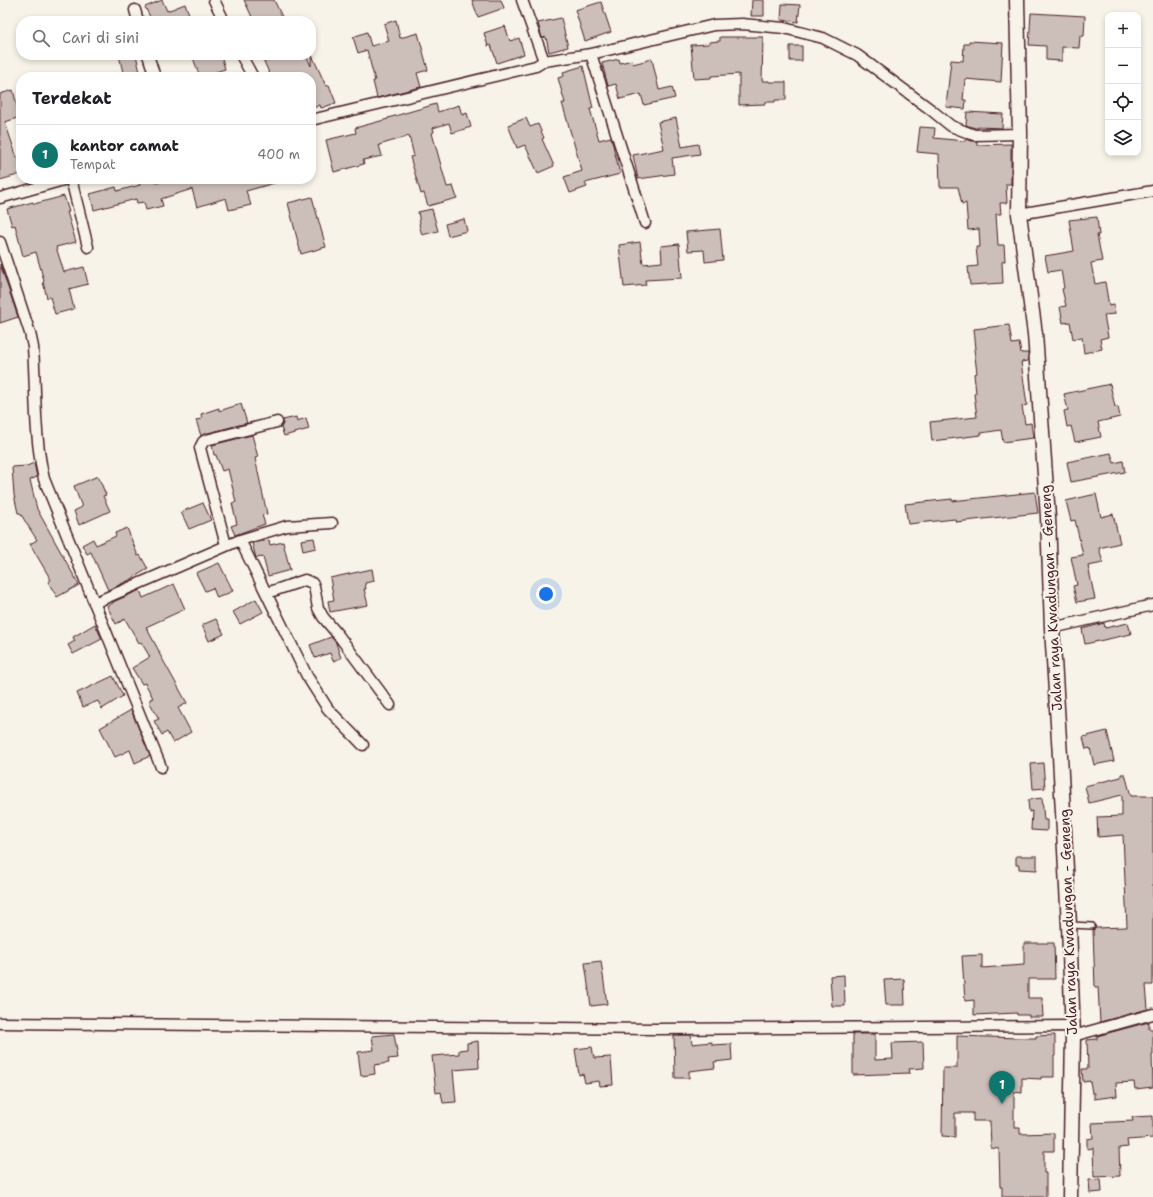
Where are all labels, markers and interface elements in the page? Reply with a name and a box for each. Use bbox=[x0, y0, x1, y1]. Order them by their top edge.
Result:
map controls bbox=[1105, 12, 1141, 156]
button: + bbox=[1105, 12, 1141, 48]
search box bbox=[16, 16, 316, 60]
icon: search bbox=[30, 27, 52, 49]
text: Cari di sini bbox=[62, 28, 139, 48]
button: − bbox=[1105, 48, 1141, 84]
button: locate bbox=[1105, 84, 1141, 120]
text: Terdekat bbox=[32, 87, 112, 109]
button: layers bbox=[1105, 120, 1141, 156]
text: kantor camat bbox=[70, 136, 179, 156]
text: 1 bbox=[42, 146, 48, 163]
text: 400 m bbox=[257, 146, 300, 163]
text: Tempat bbox=[70, 156, 116, 173]
street label: Jalan raya Kwadungan - Geneng bbox=[1036, 484, 1066, 712]
your location bbox=[536, 584, 556, 604]
street label: Jalan raya Kwadungan - Geneng bbox=[1055, 808, 1081, 1036]
pin: 1 bbox=[989, 1071, 1015, 1104]

